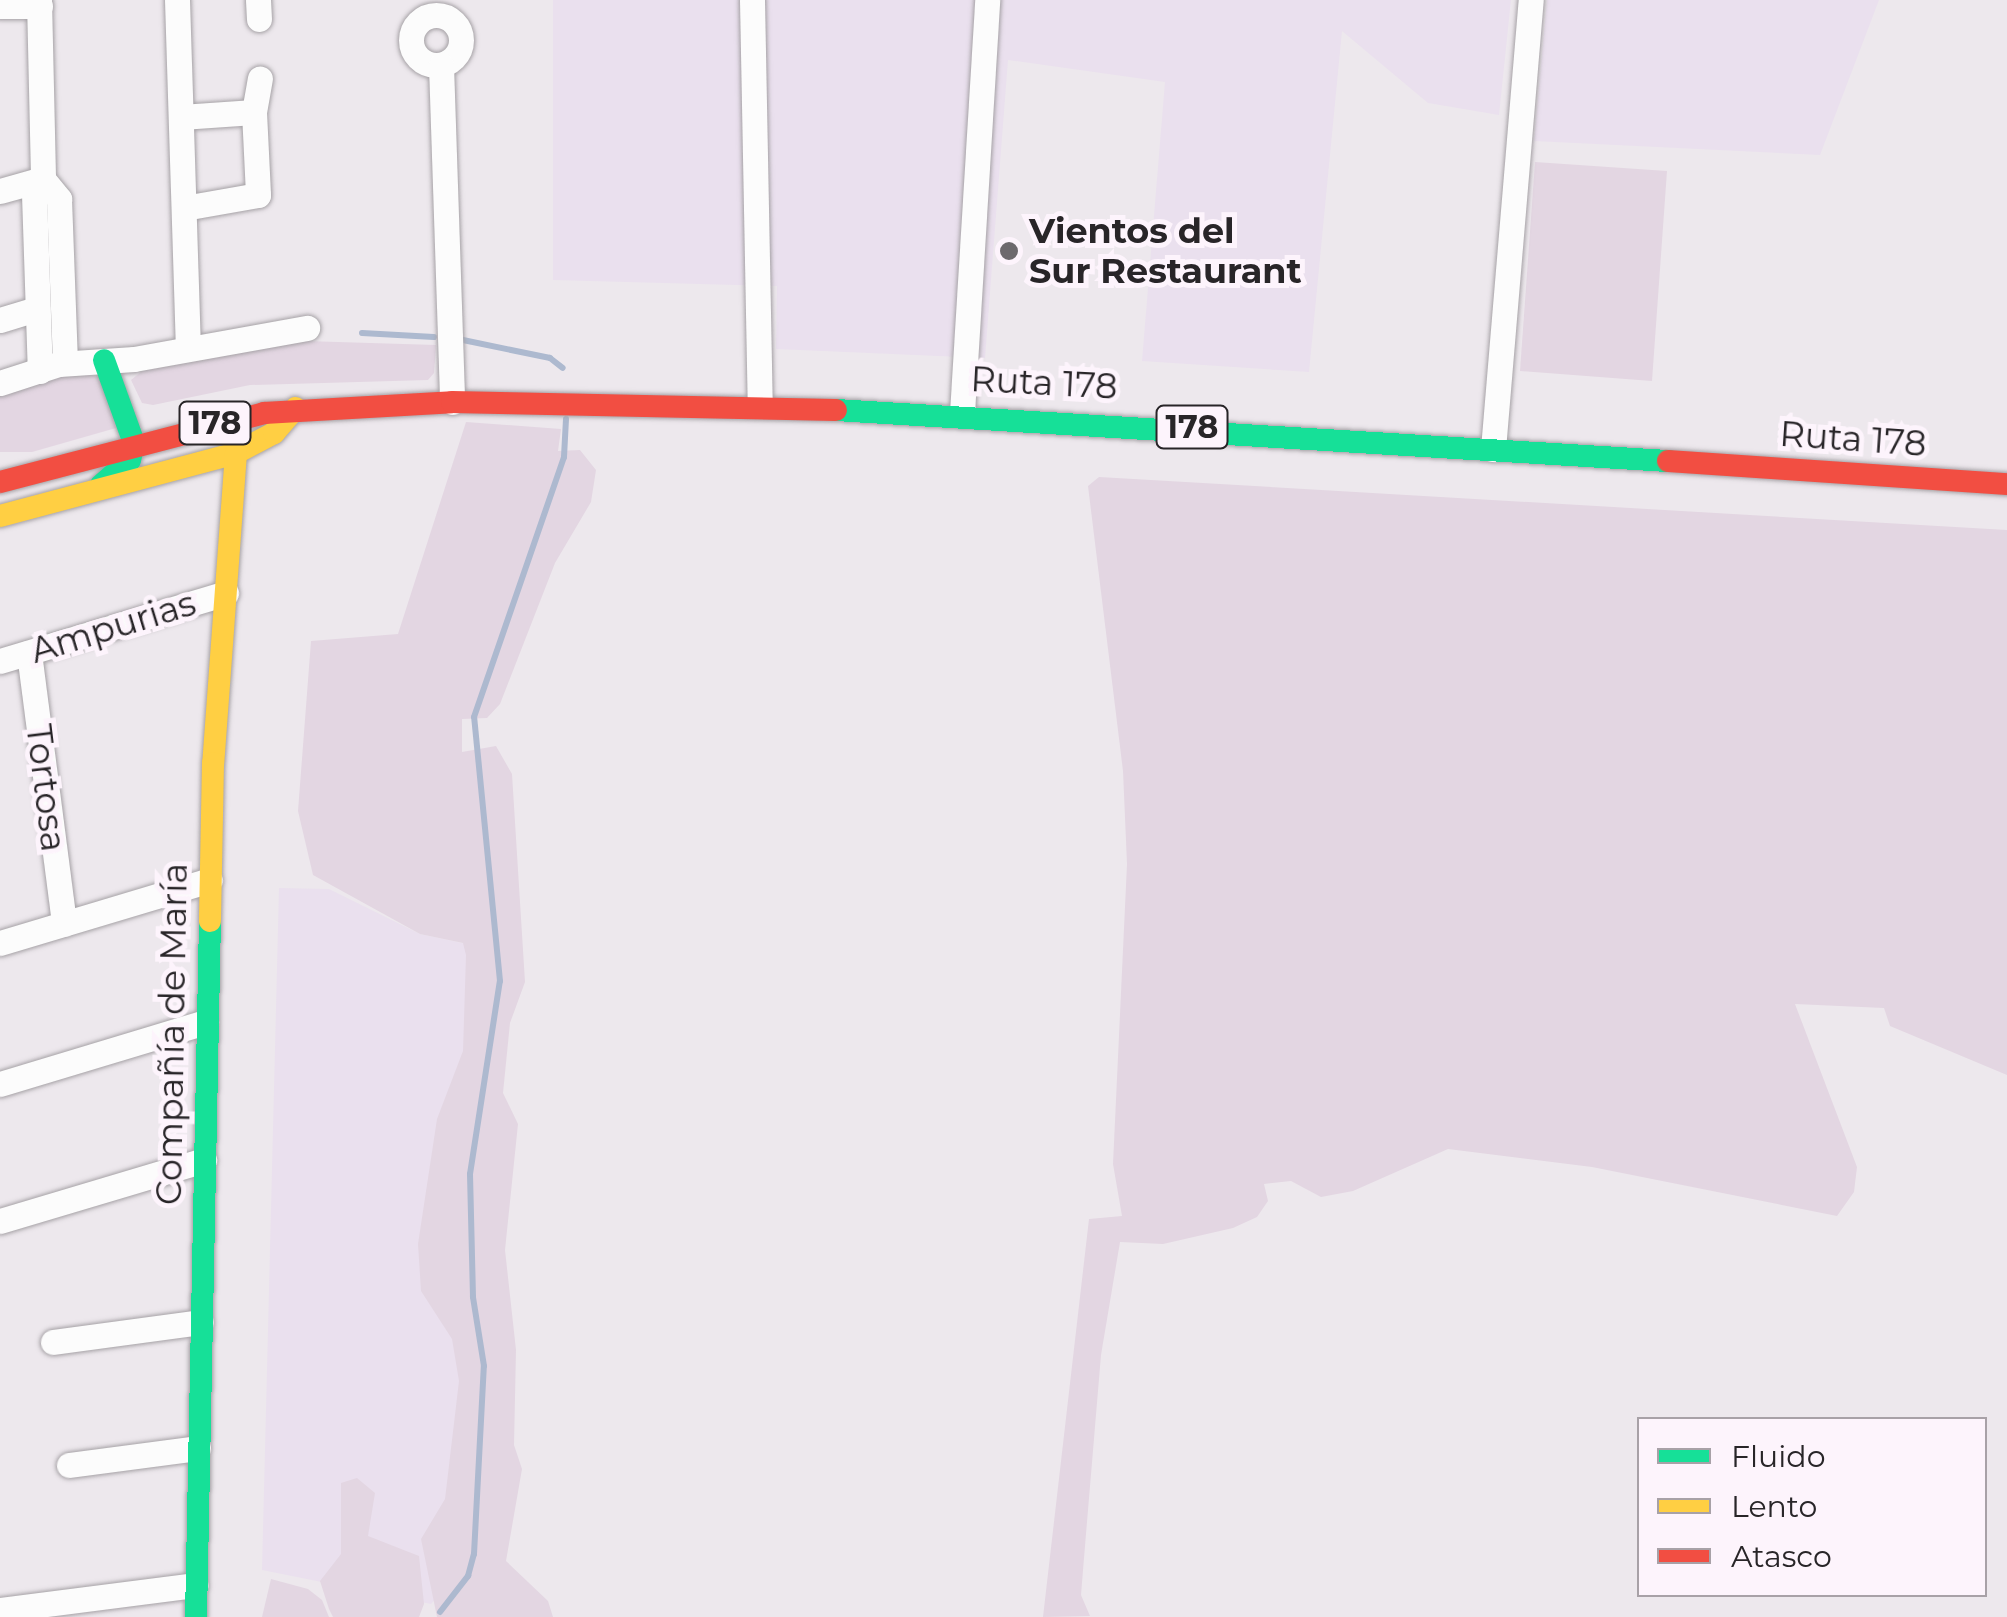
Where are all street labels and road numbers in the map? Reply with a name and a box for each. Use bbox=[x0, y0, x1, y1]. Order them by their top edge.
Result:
street label: Ruta 178 bbox=[969, 358, 1119, 408]
road number: 178 bbox=[178, 396, 252, 450]
road number: 178 bbox=[1154, 400, 1230, 454]
street label: Ruta 178 bbox=[1778, 413, 1928, 465]
street label: Ampurias bbox=[25, 582, 201, 672]
street label: Tortosa bbox=[17, 722, 75, 854]
street label: Compañía de María bbox=[148, 863, 196, 1205]

